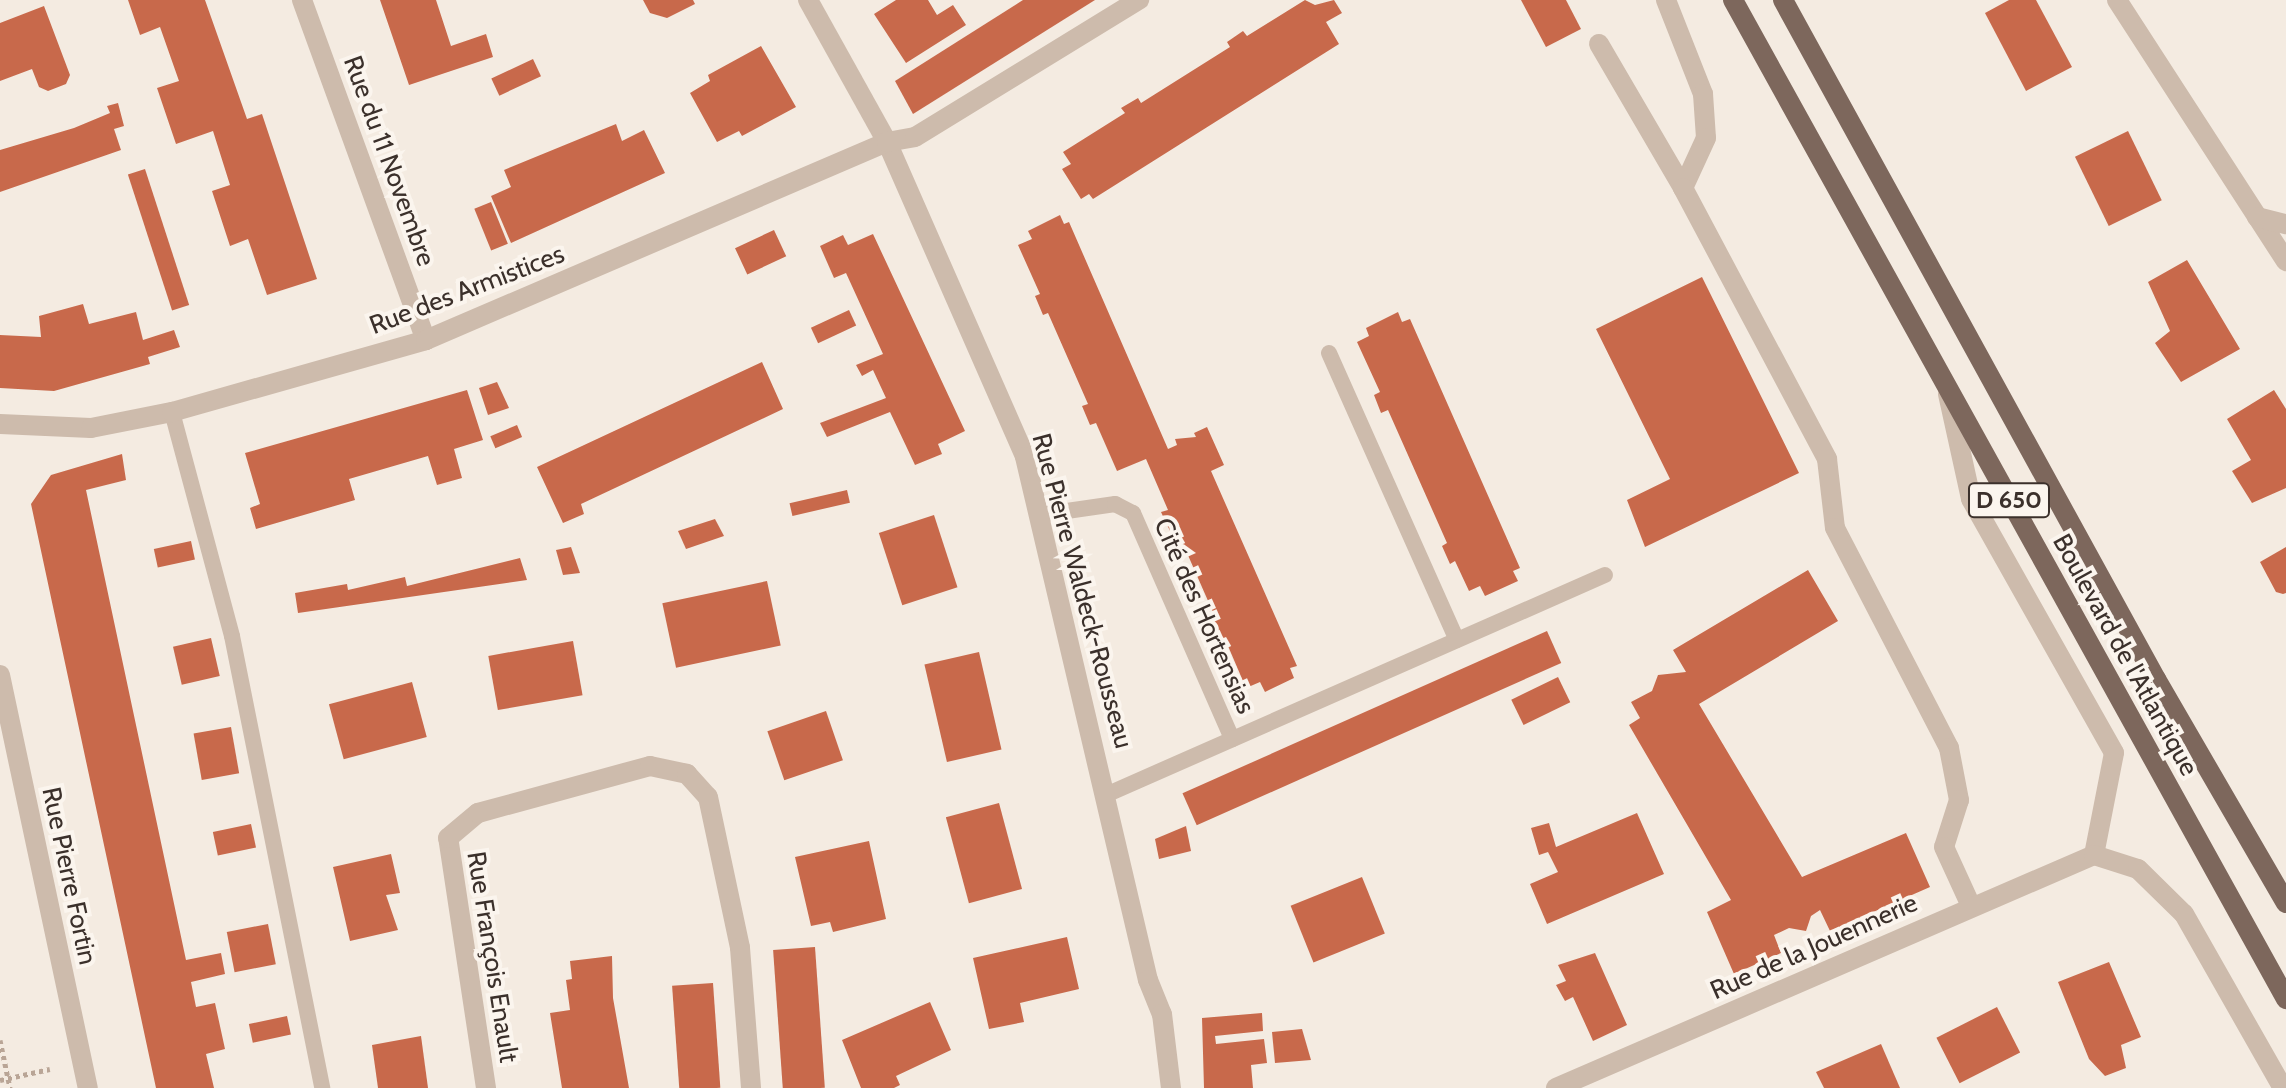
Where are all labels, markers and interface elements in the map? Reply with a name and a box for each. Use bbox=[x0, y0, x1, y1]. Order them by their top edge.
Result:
street label: Rue du 11 Novembre bbox=[337, 52, 441, 270]
street label: Rue des Armistices bbox=[365, 239, 569, 341]
street label: Rue Pierre Waldeck-Rousseau bbox=[1025, 430, 1139, 752]
road number: D 650 bbox=[1967, 480, 2051, 520]
street label: Cité des Hortensias bbox=[1147, 513, 1261, 719]
street label: Boulevard de l'Atlantique bbox=[2046, 529, 2204, 781]
street label: Rue Pierre Fortin bbox=[35, 784, 103, 968]
street label: Rue François Enault bbox=[460, 849, 524, 1065]
street label: Rue de la Jouennerie bbox=[1706, 887, 1922, 1007]

